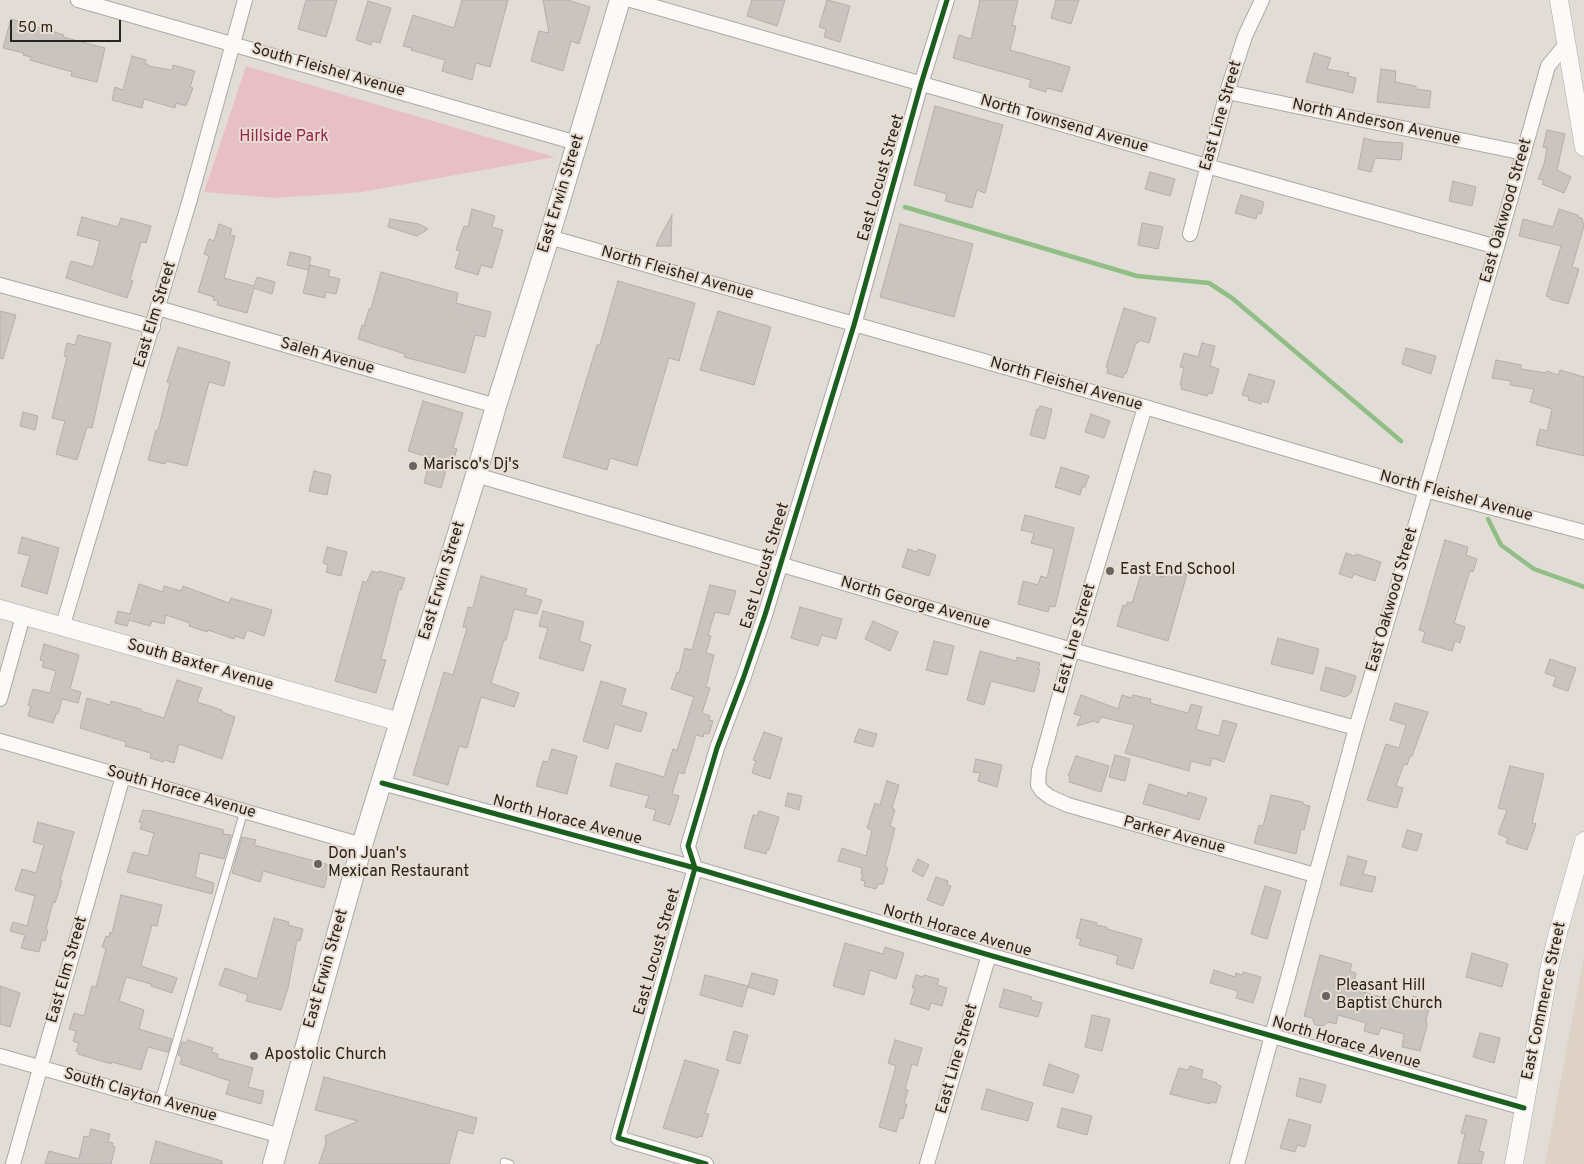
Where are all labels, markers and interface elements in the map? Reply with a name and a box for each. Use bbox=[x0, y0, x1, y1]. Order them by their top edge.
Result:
scale bar bbox=[12, 10, 124, 42]
text: 50 m bbox=[18, 19, 53, 38]
street label: South Fleishel Avenue bbox=[249, 40, 407, 102]
street label: East Line Street bbox=[1197, 59, 1247, 173]
street label: North Townsend Avenue bbox=[978, 92, 1150, 158]
street label: North Anderson Avenue bbox=[1290, 96, 1462, 150]
street label: East Locust Street bbox=[855, 112, 909, 244]
park label: Hillside Park bbox=[239, 128, 329, 148]
street label: East Erwin Street bbox=[535, 132, 589, 256]
street label: East Oakwood Street bbox=[1477, 136, 1537, 286]
street label: North Fleishel Avenue bbox=[598, 243, 756, 305]
street label: East Elm Street bbox=[131, 259, 181, 371]
street label: Saleh Avenue bbox=[278, 334, 376, 380]
street label: North Fleishel Avenue bbox=[987, 354, 1145, 416]
place label: Marisco's Dj's bbox=[423, 456, 519, 476]
marker: Marisco's Dj's bbox=[407, 460, 419, 472]
street label: North Fleishel Avenue bbox=[1377, 467, 1535, 527]
street label: East Locust Street bbox=[738, 500, 794, 632]
street label: East Erwin Street bbox=[416, 519, 470, 643]
street label: East Oakwood Street bbox=[1363, 525, 1423, 675]
place label: East End School bbox=[1120, 561, 1235, 581]
marker: East End School bbox=[1104, 565, 1116, 577]
street label: North George Avenue bbox=[838, 573, 992, 635]
street label: East Line Street bbox=[1051, 582, 1101, 696]
street label: South Baxter Avenue bbox=[125, 636, 275, 696]
street label: South Horace Avenue bbox=[104, 762, 258, 824]
street label: North Horace Avenue bbox=[490, 792, 644, 850]
street label: Parker Avenue bbox=[1121, 813, 1227, 859]
place label: Don Juan's Mexican Restaurant bbox=[328, 845, 469, 883]
marker: Don Juan's Mexican Restaurant bbox=[312, 858, 324, 870]
street label: East Locust Street bbox=[631, 886, 685, 1018]
street label: North Horace Avenue bbox=[880, 902, 1034, 962]
street label: East Erwin Street bbox=[301, 907, 353, 1031]
street label: East Elm Street bbox=[44, 914, 92, 1026]
street label: East Commerce Street bbox=[1519, 920, 1571, 1082]
place label: Pleasant Hill Baptist Church bbox=[1336, 977, 1442, 1015]
marker: Pleasant Hill Baptist Church bbox=[1320, 990, 1332, 1002]
street label: East Line Street bbox=[933, 1002, 983, 1116]
street label: North Horace Avenue bbox=[1269, 1014, 1423, 1074]
place label: Apostolic Church bbox=[264, 1046, 386, 1066]
marker: Apostolic Church bbox=[248, 1050, 260, 1062]
street label: South Clayton Avenue bbox=[61, 1065, 219, 1127]

